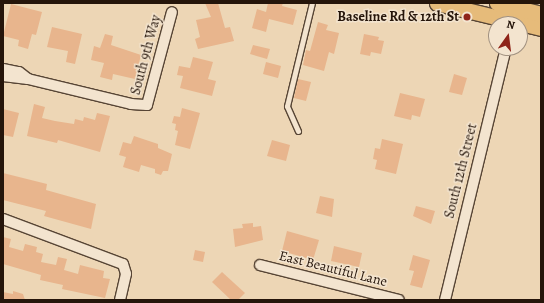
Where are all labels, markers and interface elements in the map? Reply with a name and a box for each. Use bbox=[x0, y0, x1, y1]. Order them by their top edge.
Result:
place label: Baseline Rd & 12th St bbox=[337, 9, 459, 25]
marker: Baseline Rd & 12th St bbox=[462, 12, 472, 22]
street label: South 9th Way bbox=[127, 13, 165, 97]
north arrow bbox=[488, 16, 528, 56]
text: N bbox=[505, 17, 516, 33]
street label: South 12th Street bbox=[441, 122, 481, 220]
street label: East Beautiful Lane bbox=[277, 247, 389, 291]

